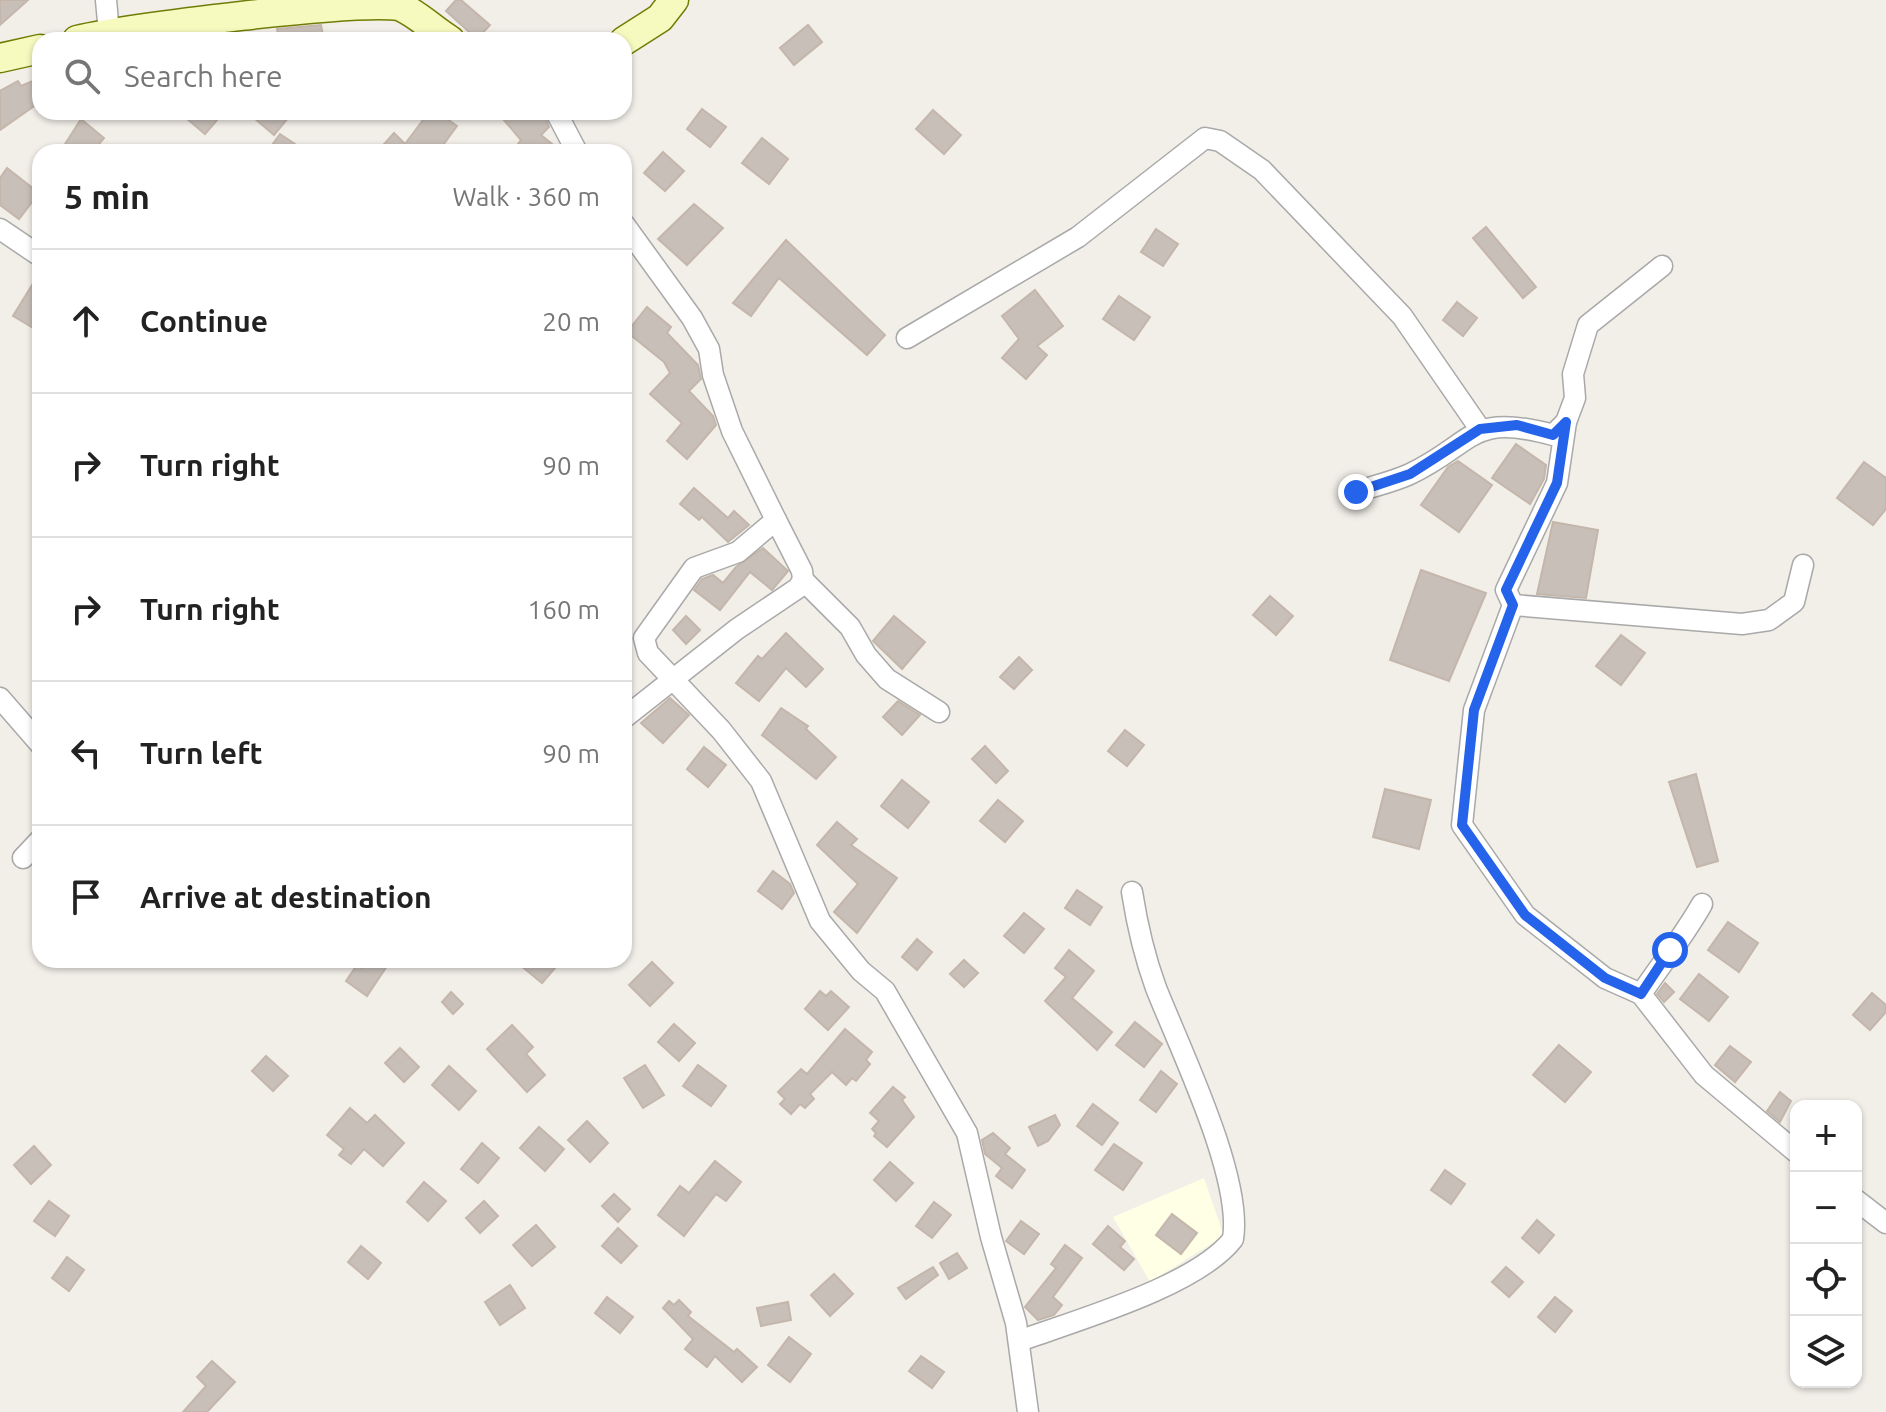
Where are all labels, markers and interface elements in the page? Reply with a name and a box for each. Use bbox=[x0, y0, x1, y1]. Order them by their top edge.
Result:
search box bbox=[32, 32, 632, 120]
icon: search bbox=[60, 54, 104, 98]
text: Search here bbox=[124, 59, 283, 93]
text: 5 min bbox=[64, 177, 150, 215]
text: Walk · 360 m bbox=[452, 182, 600, 211]
icon: ahead bbox=[64, 299, 108, 343]
text: Continue bbox=[140, 304, 268, 338]
text: 20 m bbox=[542, 307, 600, 336]
icon: right bbox=[64, 443, 108, 487]
text: Turn right bbox=[140, 448, 280, 482]
text: 90 m bbox=[542, 451, 600, 480]
route end bbox=[1338, 474, 1374, 510]
icon: right bbox=[64, 587, 108, 631]
text: Turn right bbox=[140, 592, 280, 626]
text: 160 m bbox=[528, 595, 600, 624]
icon: left bbox=[64, 731, 108, 775]
text: Turn left bbox=[140, 736, 262, 770]
text: 90 m bbox=[542, 739, 600, 768]
icon: arrive bbox=[64, 875, 108, 919]
text: Arrive at destination bbox=[140, 880, 432, 914]
route start bbox=[1652, 932, 1688, 968]
map controls bbox=[1790, 1100, 1862, 1388]
button: + bbox=[1790, 1100, 1862, 1172]
button: − bbox=[1790, 1172, 1862, 1244]
button: locate bbox=[1790, 1244, 1862, 1316]
button: layers bbox=[1790, 1316, 1862, 1388]

